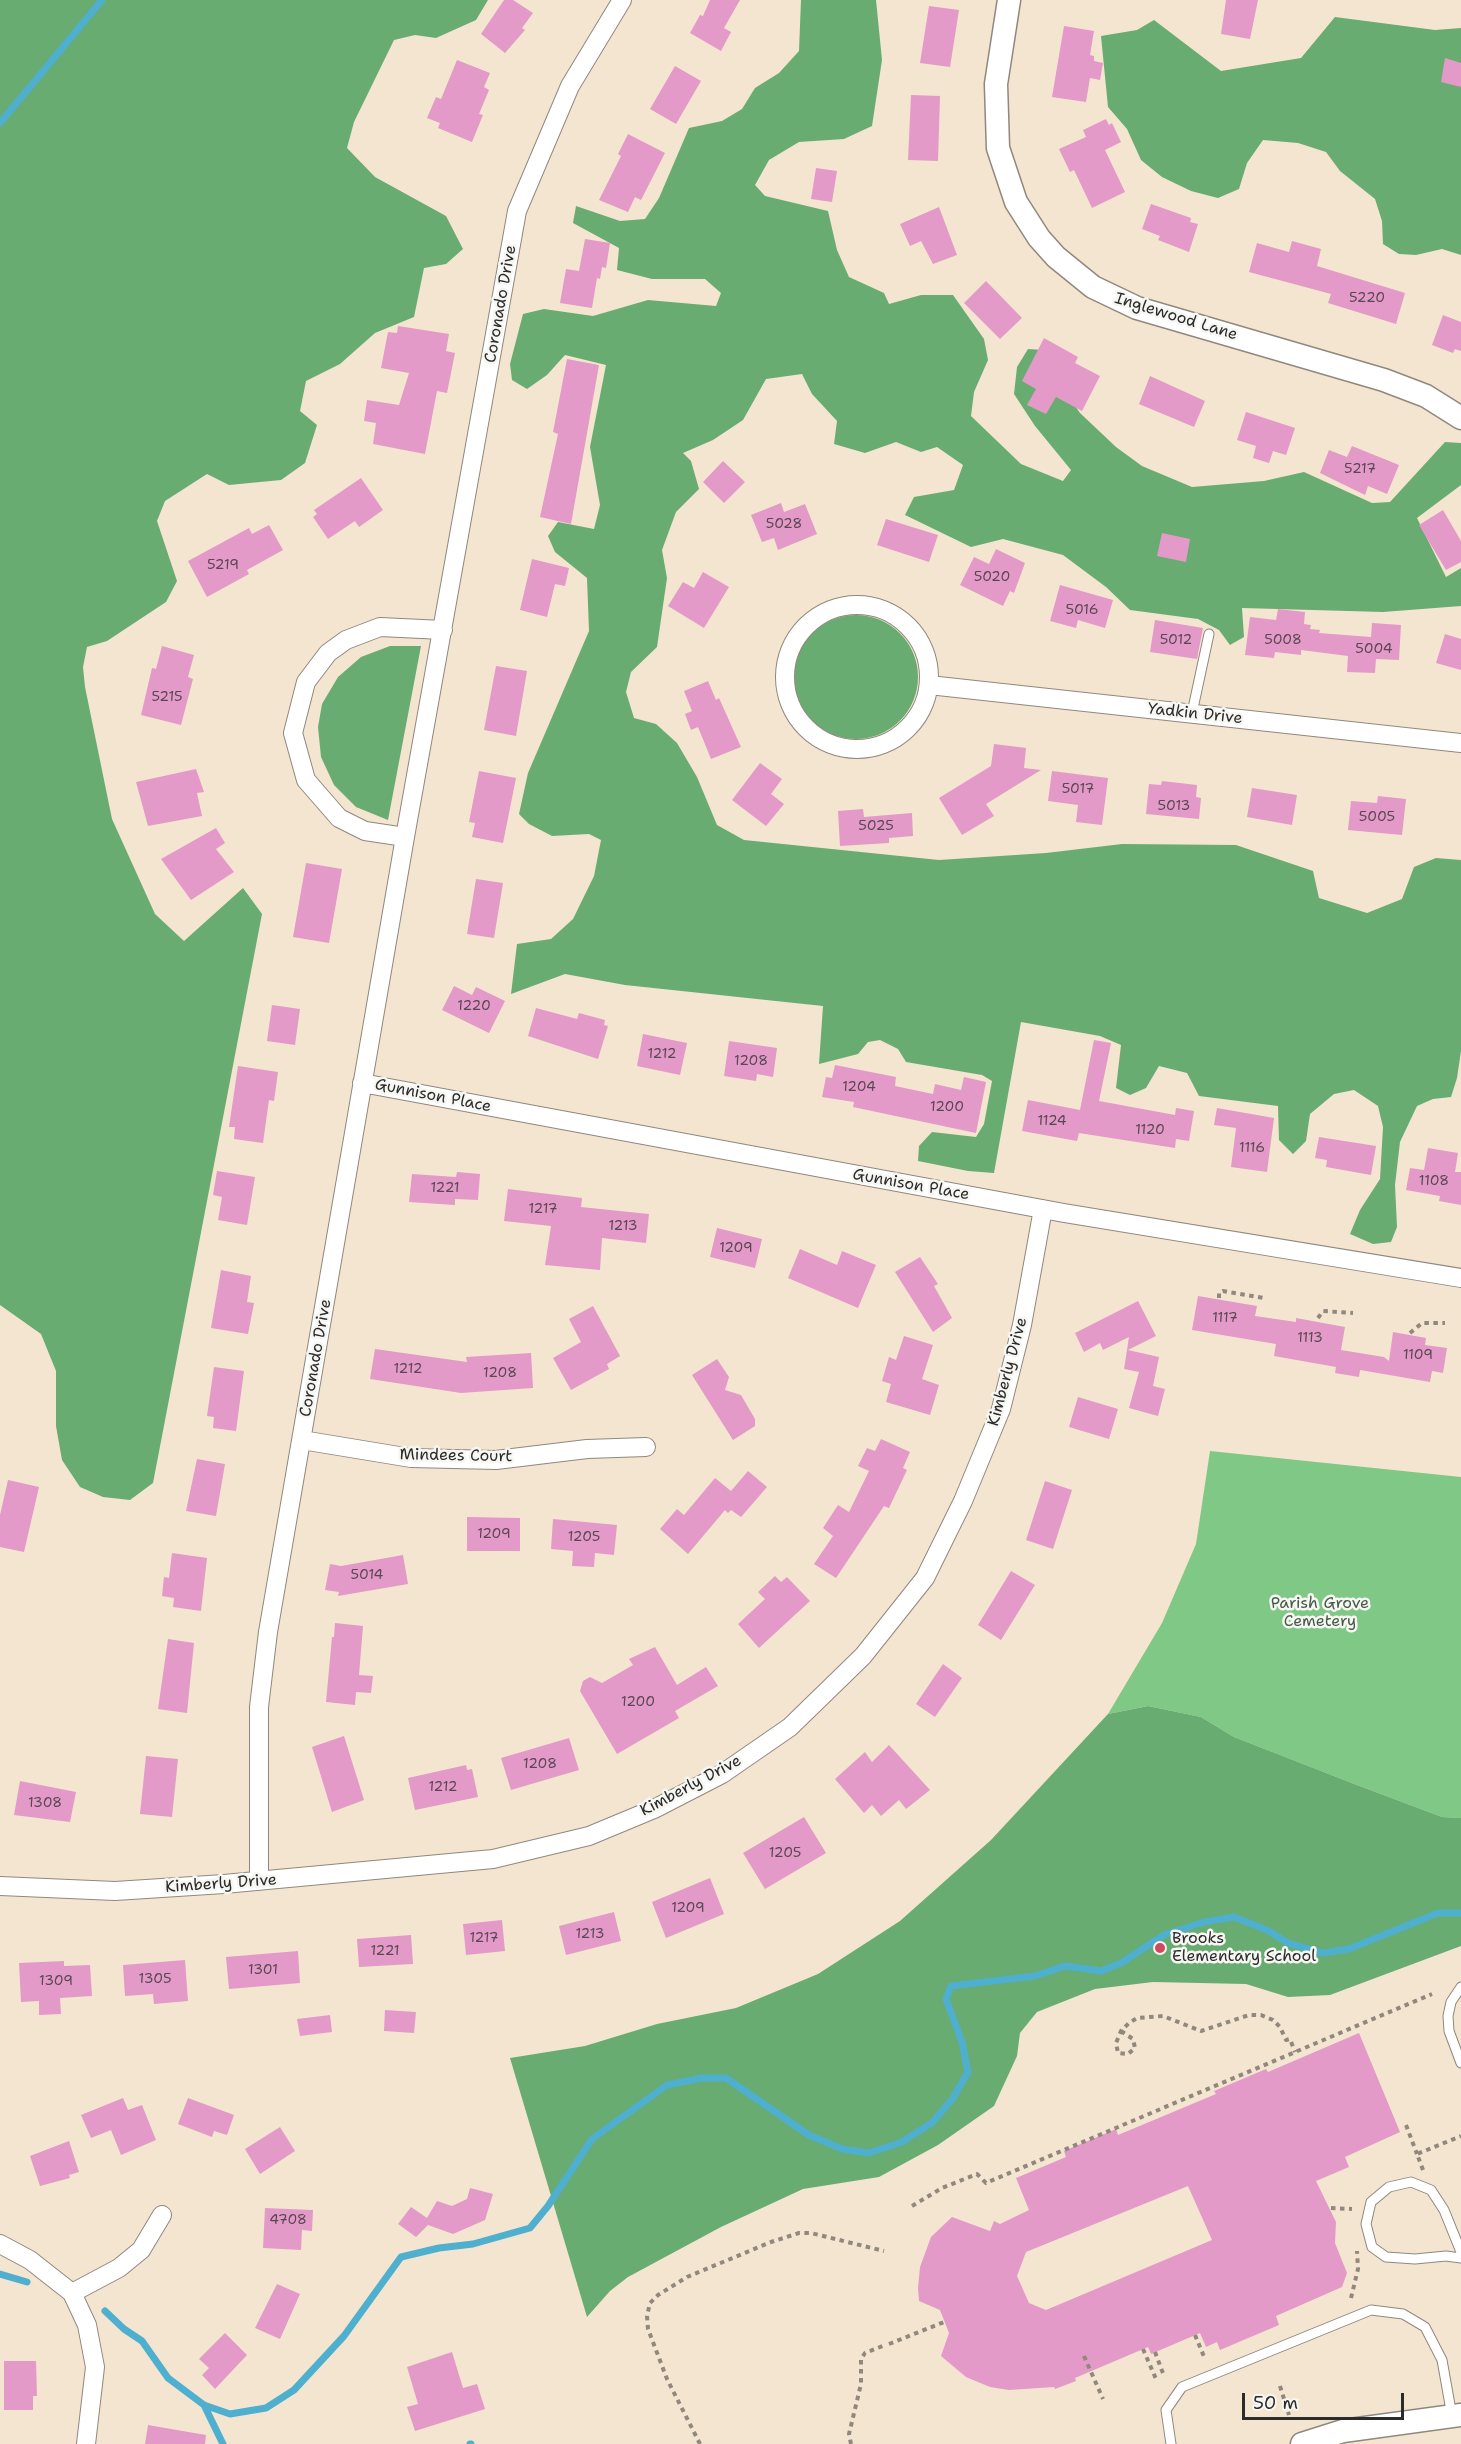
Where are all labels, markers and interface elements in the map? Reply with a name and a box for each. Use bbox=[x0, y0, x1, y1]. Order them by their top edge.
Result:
street label: Coronado Drive bbox=[481, 244, 521, 364]
street label: Inglewood Lane bbox=[1112, 289, 1240, 345]
house number: 5220 bbox=[1349, 290, 1385, 306]
house number: 5217 bbox=[1344, 461, 1376, 477]
house number: 5028 bbox=[766, 516, 802, 532]
house number: 5219 bbox=[207, 557, 239, 573]
house number: 5020 bbox=[974, 569, 1010, 585]
house number: 5016 bbox=[1065, 602, 1099, 618]
house number: 5012 bbox=[1160, 632, 1192, 648]
house number: 5008 bbox=[1264, 632, 1302, 648]
house number: 5004 bbox=[1355, 641, 1393, 657]
house number: 5215 bbox=[151, 689, 183, 705]
street label: Yadkin Drive bbox=[1147, 699, 1243, 729]
house number: 5017 bbox=[1062, 781, 1094, 797]
house number: 5013 bbox=[1158, 798, 1190, 814]
house number: 5005 bbox=[1359, 809, 1395, 825]
house number: 5025 bbox=[858, 818, 894, 834]
house number: 1220 bbox=[457, 998, 491, 1014]
house number: 1212 bbox=[647, 1046, 677, 1062]
house number: 1208 bbox=[734, 1053, 768, 1069]
street label: Gunnison Place bbox=[373, 1075, 493, 1117]
house number: 1204 bbox=[842, 1079, 876, 1095]
house number: 1200 bbox=[930, 1099, 964, 1115]
house number: 1124 bbox=[1037, 1113, 1067, 1129]
house number: 1120 bbox=[1135, 1122, 1165, 1138]
house number: 1116 bbox=[1239, 1140, 1265, 1156]
street label: Gunnison Place bbox=[851, 1165, 971, 1205]
house number: 1108 bbox=[1419, 1173, 1449, 1189]
house number: 1221 bbox=[430, 1180, 460, 1196]
house number: 1217 bbox=[528, 1201, 558, 1217]
house number: 1213 bbox=[608, 1218, 638, 1234]
house number: 1209 bbox=[719, 1240, 753, 1256]
street label: Coronado Drive bbox=[296, 1298, 336, 1418]
house number: 1117 bbox=[1212, 1310, 1238, 1326]
street label: Kimberly Drive bbox=[984, 1315, 1032, 1429]
house number: 1113 bbox=[1297, 1330, 1323, 1346]
house number: 1109 bbox=[1403, 1347, 1433, 1363]
house number: 1212 bbox=[393, 1361, 423, 1377]
house number: 1208 bbox=[483, 1365, 517, 1381]
street label: Mindees Court bbox=[399, 1445, 513, 1467]
house number: 1209 bbox=[477, 1526, 511, 1542]
house number: 1205 bbox=[568, 1529, 600, 1545]
house number: 5014 bbox=[351, 1567, 383, 1583]
park label: Parish Grove Cemetery bbox=[1271, 1594, 1369, 1632]
house number: 1200 bbox=[621, 1694, 655, 1710]
street label: Kimberly Drive bbox=[637, 1751, 745, 1821]
house number: 1208 bbox=[523, 1756, 557, 1772]
house number: 1212 bbox=[428, 1779, 458, 1795]
house number: 1308 bbox=[28, 1795, 62, 1811]
house number: 1205 bbox=[769, 1845, 801, 1861]
street label: Kimberly Drive bbox=[165, 1871, 277, 1897]
house number: 1209 bbox=[671, 1900, 705, 1916]
house number: 1213 bbox=[575, 1926, 605, 1942]
place label: Brooks Elementary School bbox=[1172, 1929, 1316, 1967]
house number: 1217 bbox=[469, 1930, 499, 1946]
marker: Brooks Elementary School bbox=[1153, 1941, 1167, 1955]
house number: 1221 bbox=[370, 1943, 400, 1959]
house number: 1301 bbox=[248, 1962, 278, 1978]
house number: 1305 bbox=[139, 1971, 171, 1987]
house number: 1309 bbox=[39, 1973, 73, 1989]
house number: 4708 bbox=[269, 2212, 307, 2228]
scale bar bbox=[1245, 2381, 1407, 2419]
text: 50 m bbox=[1253, 2391, 1298, 2415]

